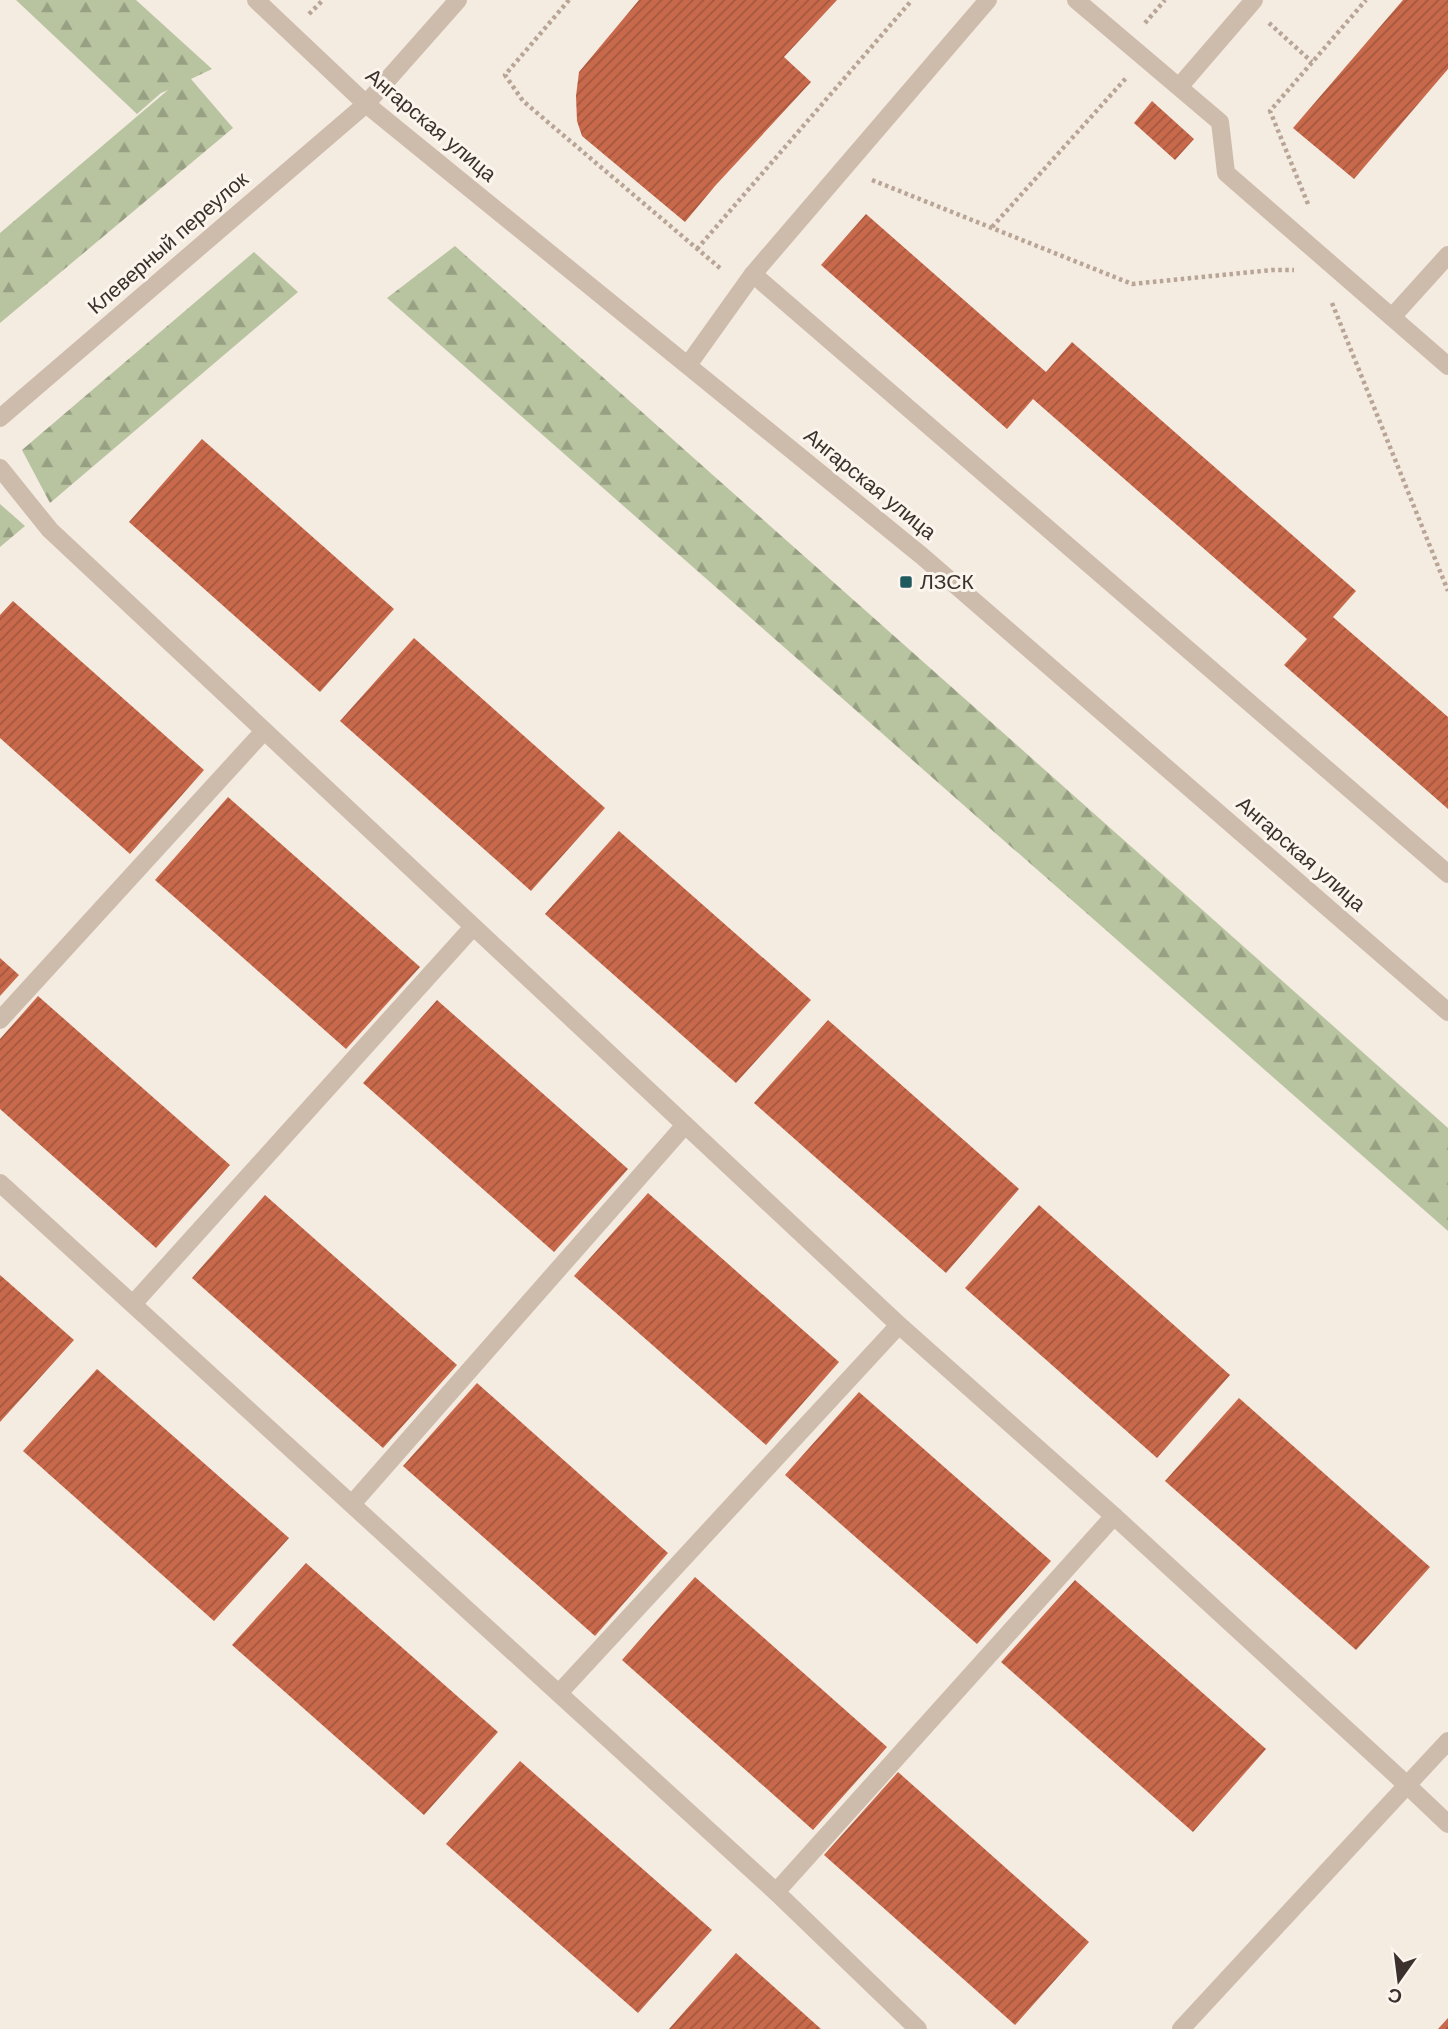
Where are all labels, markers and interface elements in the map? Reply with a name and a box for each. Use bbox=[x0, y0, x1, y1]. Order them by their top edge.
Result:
street label: Ангарская улица bbox=[360, 62, 503, 188]
street label: Клеверный переулок bbox=[82, 165, 255, 320]
street label: Ангарская улица bbox=[798, 422, 942, 546]
place label: ЛЗСК bbox=[920, 568, 974, 596]
marker: ЛЗСК bbox=[898, 574, 914, 590]
street label: Ангарская улица bbox=[1230, 790, 1372, 918]
north arrow bbox=[1364, 1945, 1434, 2015]
text: С bbox=[1385, 1982, 1405, 2010]

